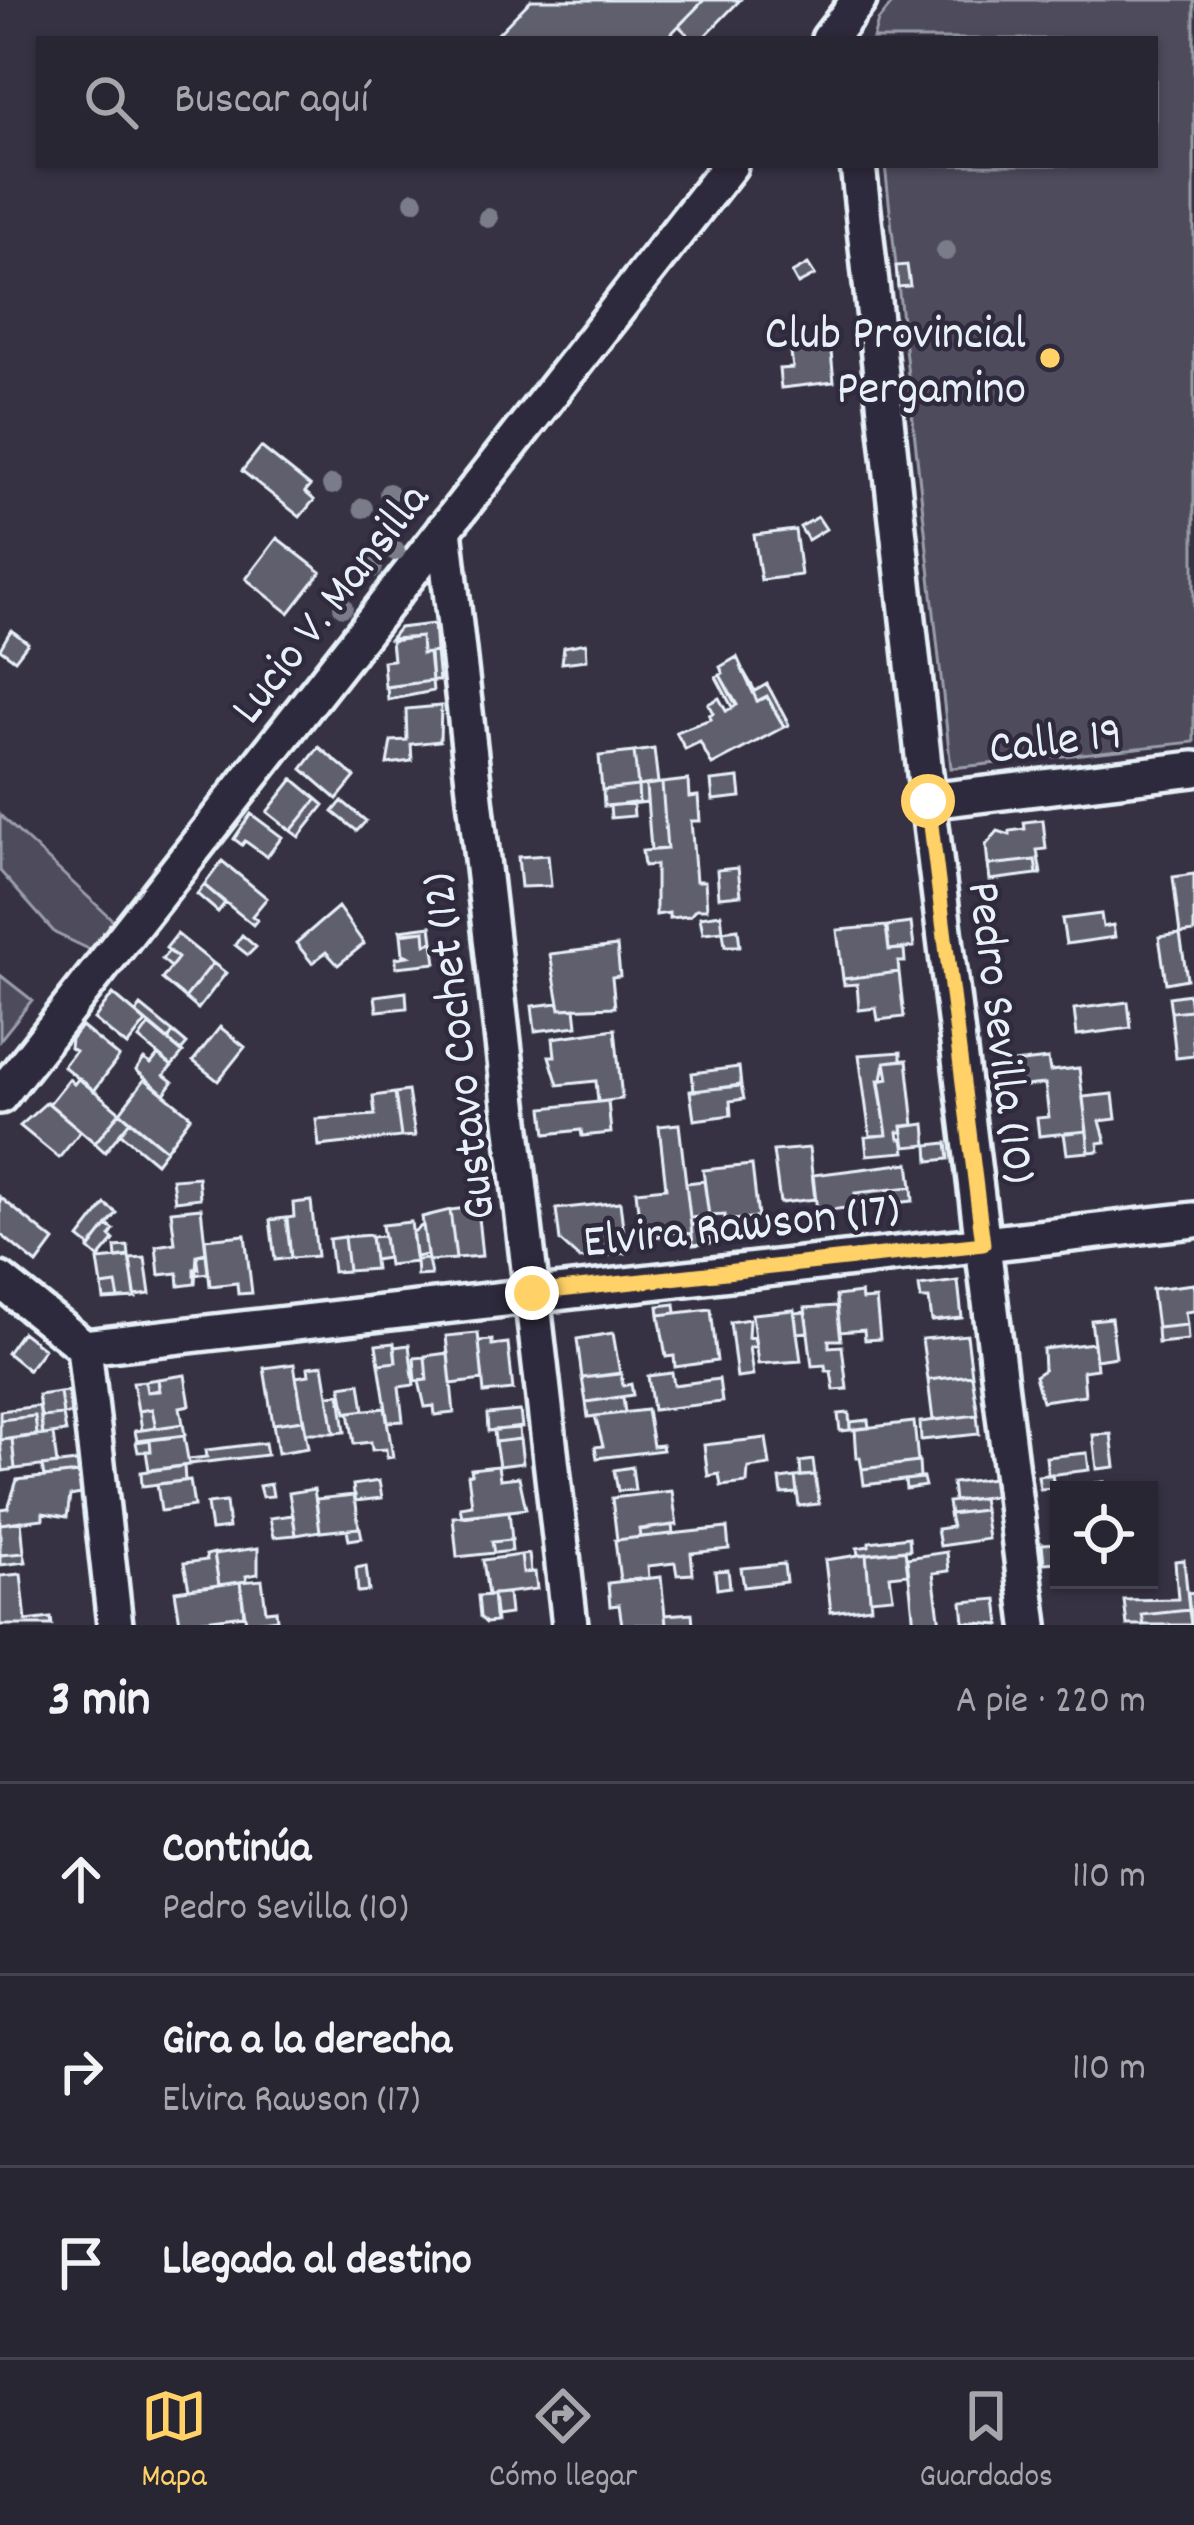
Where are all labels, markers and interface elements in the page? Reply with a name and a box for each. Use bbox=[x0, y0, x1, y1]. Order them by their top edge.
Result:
search box bbox=[36, 36, 1158, 168]
icon: search bbox=[78, 69, 144, 135]
text: Buscar aquí bbox=[174, 70, 369, 134]
place label: Club Provincial Pergamino bbox=[764, 303, 1026, 427]
marker: Club Provincial Pergamino bbox=[1037, 345, 1063, 371]
street label: Lucio V. Mansilla bbox=[216, 469, 450, 741]
street label: Calle 19 bbox=[985, 702, 1126, 787]
route start bbox=[901, 774, 955, 828]
street label: Gustavo Cochet (12) bbox=[407, 868, 518, 1224]
street label: Pedro Sevilla (10) bbox=[945, 878, 1050, 1188]
street label: Elvira Rawson (17) bbox=[580, 1179, 903, 1280]
route end bbox=[505, 1266, 559, 1320]
map controls bbox=[1050, 1481, 1158, 1589]
button: locate bbox=[1050, 1481, 1158, 1589]
text: 3 min bbox=[48, 1667, 150, 1739]
text: A pie · 220 m bbox=[956, 1676, 1146, 1731]
text: Continúa bbox=[162, 1819, 311, 1883]
icon: ahead bbox=[48, 1846, 114, 1912]
text: 110 m bbox=[1072, 1851, 1146, 1906]
text: Pedro Sevilla (10) bbox=[162, 1883, 409, 1938]
text: Gira a la derecha bbox=[162, 2011, 452, 2075]
icon: right bbox=[48, 2038, 114, 2104]
text: 110 m bbox=[1072, 2043, 1146, 2098]
text: Elvira Rawson (17) bbox=[162, 2075, 420, 2130]
icon: arrive bbox=[48, 2230, 114, 2296]
text: Llegada al destino bbox=[162, 2231, 472, 2295]
tab: Mapa bbox=[141, 2383, 207, 2502]
tab: Cómo llegar bbox=[489, 2383, 637, 2502]
tab: Guardados bbox=[919, 2383, 1053, 2502]

